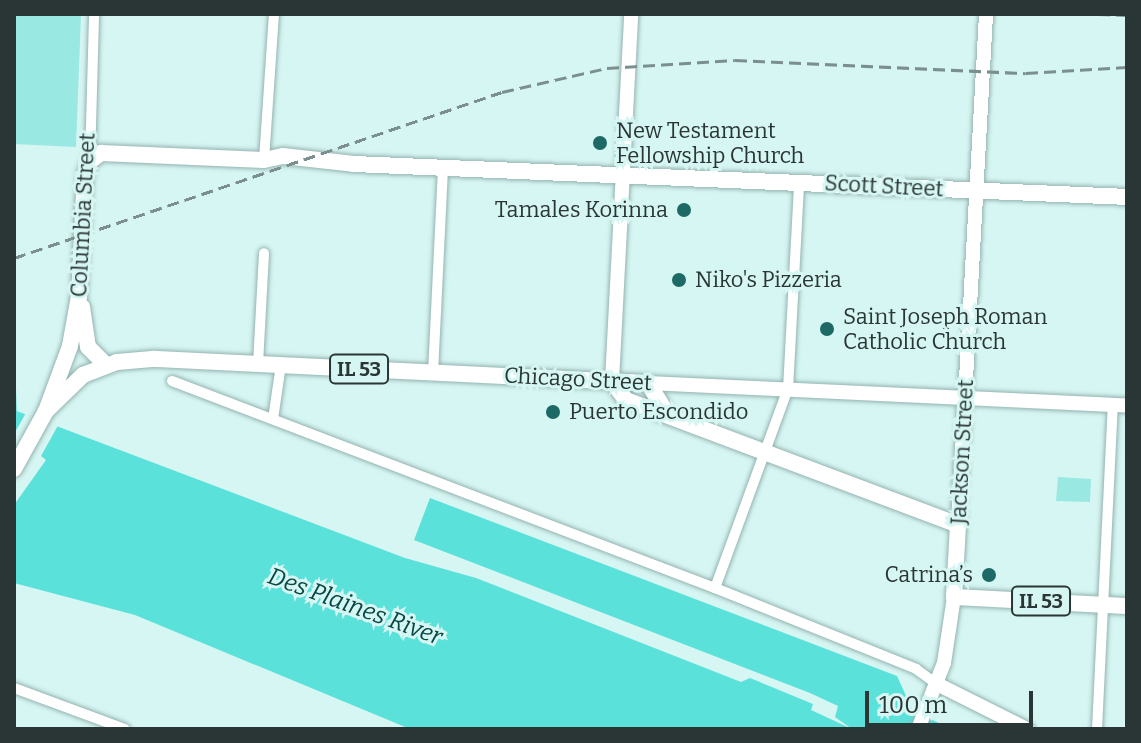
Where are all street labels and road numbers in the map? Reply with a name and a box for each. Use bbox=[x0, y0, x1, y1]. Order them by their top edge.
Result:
street label: Columbia Street bbox=[66, 132, 100, 298]
street label: Scott Street bbox=[824, 170, 944, 202]
road number: IL 53 bbox=[329, 353, 389, 385]
street label: Chicago Street bbox=[503, 362, 653, 396]
street label: Jackson Street bbox=[945, 379, 979, 525]
road number: IL 53 bbox=[1011, 585, 1071, 617]

